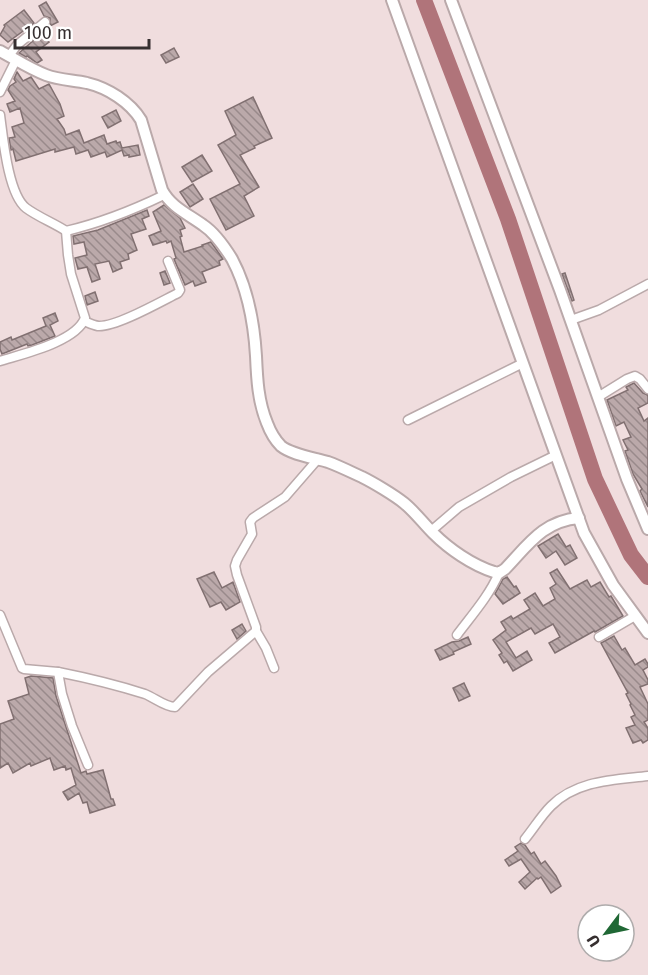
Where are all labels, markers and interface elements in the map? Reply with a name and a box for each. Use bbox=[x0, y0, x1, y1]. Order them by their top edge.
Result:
scale bar bbox=[15, 12, 148, 50]
text: 100 m bbox=[24, 22, 72, 44]
north arrow bbox=[576, 903, 636, 963]
text: U bbox=[583, 931, 605, 950]

